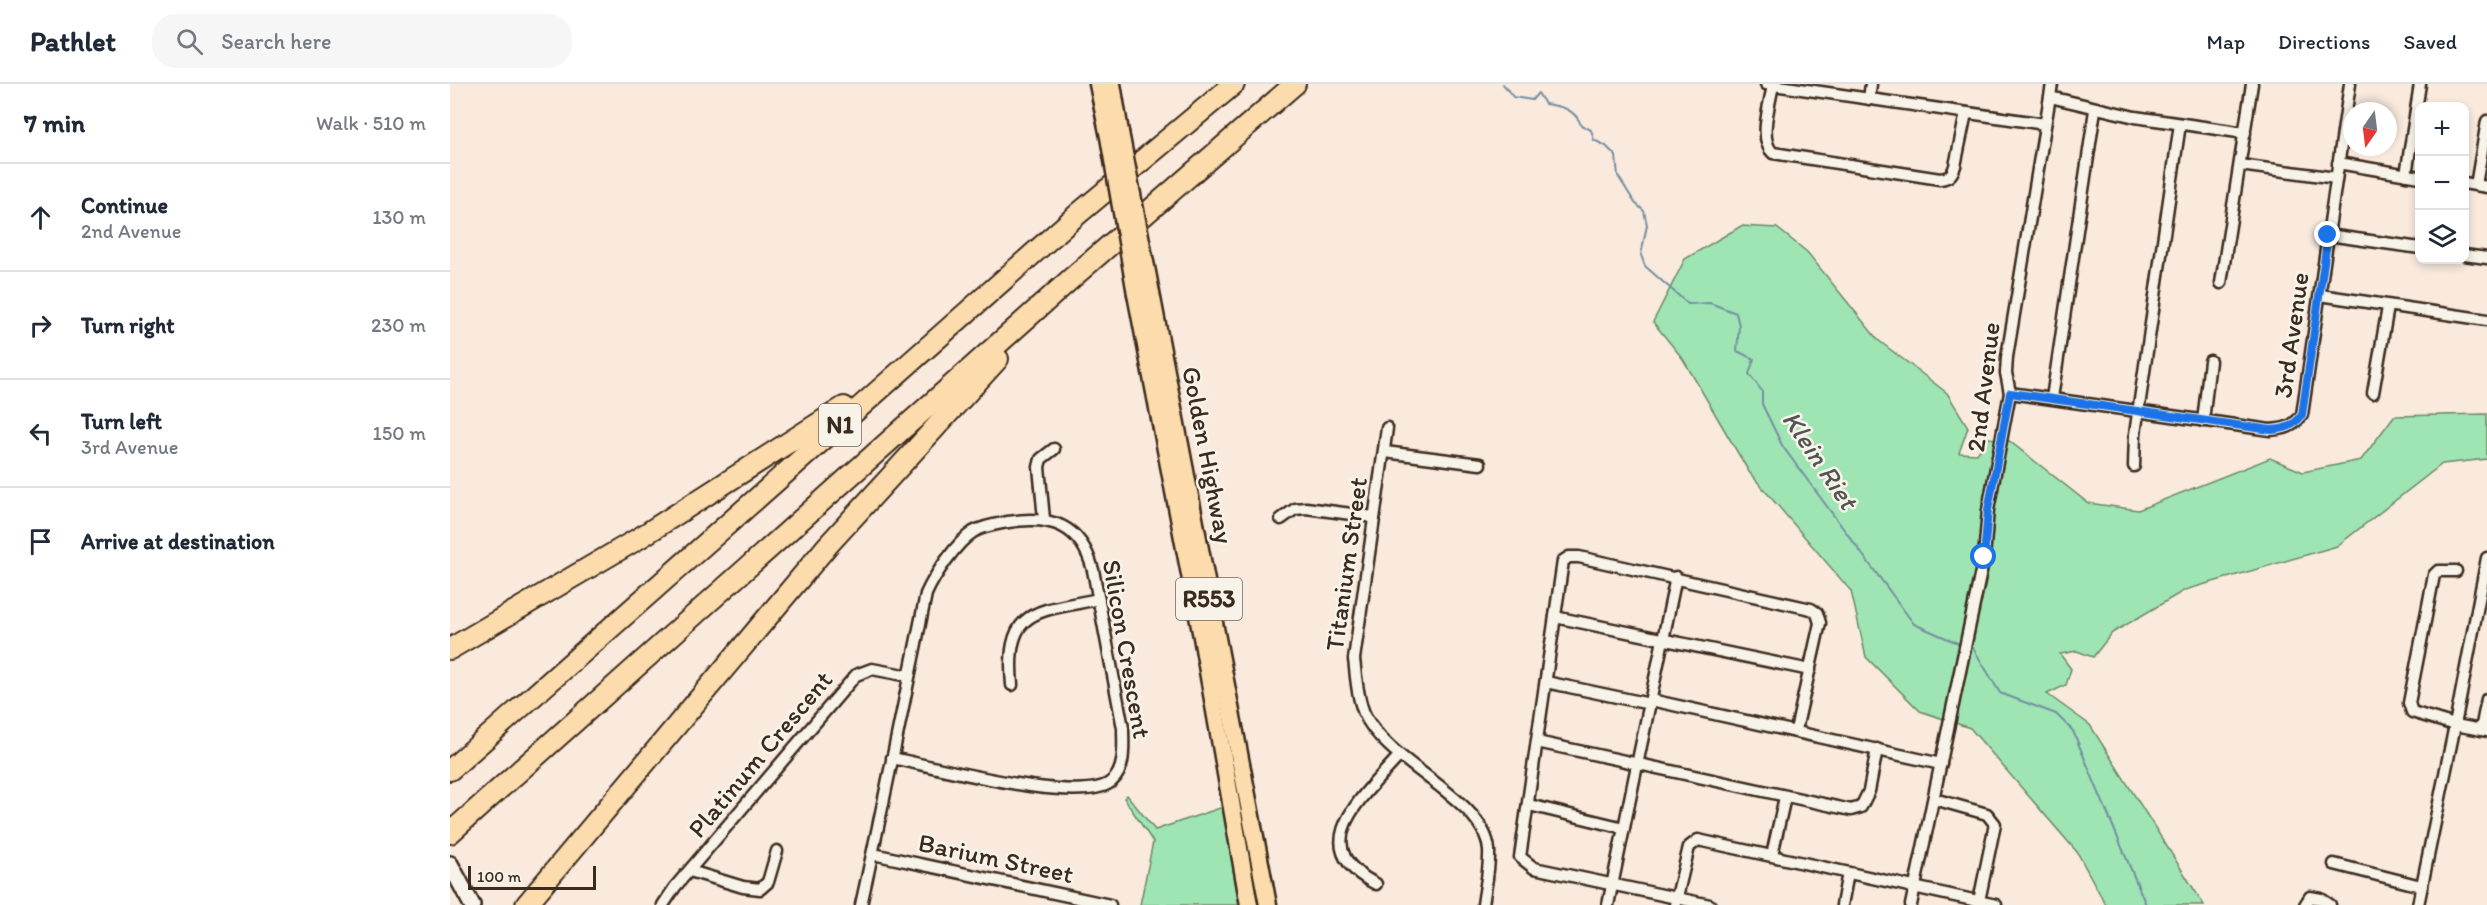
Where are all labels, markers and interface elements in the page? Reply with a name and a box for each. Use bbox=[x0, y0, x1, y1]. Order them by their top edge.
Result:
search box bbox=[152, 14, 572, 68]
text: Pathlet bbox=[30, 24, 116, 58]
icon: search bbox=[173, 25, 206, 58]
text: Search here bbox=[221, 28, 331, 55]
text: Map bbox=[2207, 29, 2245, 54]
text: Directions bbox=[2278, 29, 2370, 54]
text: Saved bbox=[2403, 29, 2457, 54]
north arrow bbox=[2343, 102, 2397, 156]
map controls bbox=[2415, 102, 2469, 264]
button: + bbox=[2415, 102, 2469, 156]
text: 7 min bbox=[24, 107, 85, 139]
text: Walk · 510 m bbox=[316, 111, 426, 135]
button: − bbox=[2415, 156, 2469, 210]
text: Continue bbox=[81, 192, 168, 219]
icon: ahead bbox=[24, 201, 57, 234]
text: 130 m bbox=[372, 205, 426, 229]
button: layers bbox=[2415, 210, 2469, 264]
text: 2nd Avenue bbox=[81, 219, 181, 243]
route end bbox=[2314, 221, 2340, 247]
street label: 3rd Avenue bbox=[2266, 270, 2316, 400]
icon: right bbox=[24, 309, 57, 342]
text: Turn right bbox=[81, 312, 175, 339]
text: 230 m bbox=[371, 313, 426, 337]
street label: 2nd Avenue bbox=[1959, 320, 2007, 454]
street label: Golden Highway bbox=[1175, 364, 1241, 546]
road number: N1 bbox=[819, 404, 861, 446]
water label: Klein Riet bbox=[1775, 404, 1867, 518]
text: Turn left bbox=[81, 408, 162, 435]
icon: left bbox=[24, 417, 57, 450]
text: 150 m bbox=[373, 421, 426, 445]
text: 3rd Avenue bbox=[81, 435, 179, 459]
street label: Titanium Street bbox=[1318, 475, 1374, 653]
icon: arrive bbox=[24, 525, 57, 558]
text: Arrive at destination bbox=[81, 528, 275, 555]
route start bbox=[1970, 543, 1996, 569]
street label: Silicon Crescent bbox=[1096, 557, 1158, 741]
road number: R553 bbox=[1176, 578, 1242, 620]
street label: Platinum Crescent bbox=[681, 664, 839, 844]
street label: Barium Street bbox=[916, 826, 1077, 890]
scale bar bbox=[468, 863, 596, 890]
text: 100 m bbox=[477, 867, 521, 886]

